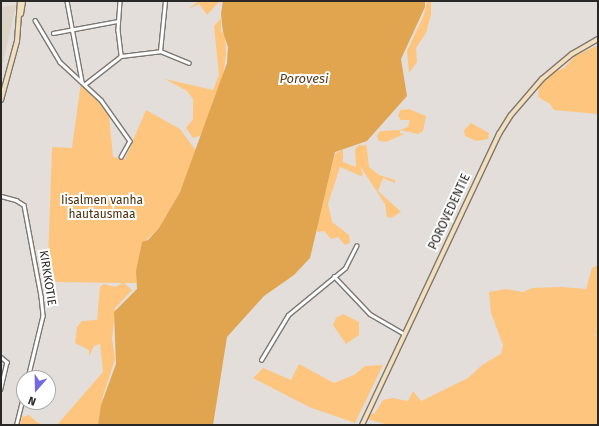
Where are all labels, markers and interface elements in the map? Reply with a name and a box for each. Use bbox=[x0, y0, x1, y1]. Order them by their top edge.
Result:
water label: Porovesi bbox=[279, 71, 329, 87]
street label: POROVEDENTIE bbox=[426, 172, 474, 252]
park label: Iisalmen vanha hautausmaa bbox=[61, 194, 143, 222]
street label: KIRKKOTIE bbox=[36, 249, 58, 307]
north arrow bbox=[16, 370, 56, 410]
text: N bbox=[26, 393, 38, 408]

